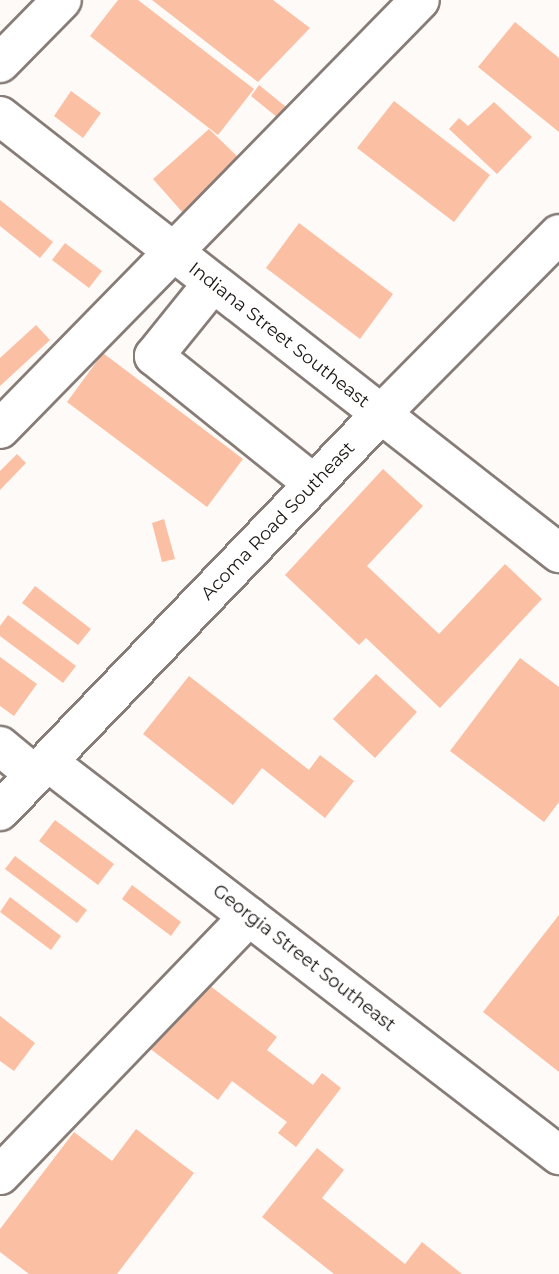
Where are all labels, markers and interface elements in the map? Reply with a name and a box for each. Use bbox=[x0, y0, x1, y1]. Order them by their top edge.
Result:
street label: Indiana Street Southeast bbox=[184, 258, 374, 412]
street label: Acoma Road Southeast bbox=[197, 437, 359, 605]
street label: Georgia Street Southeast bbox=[208, 880, 400, 1036]

